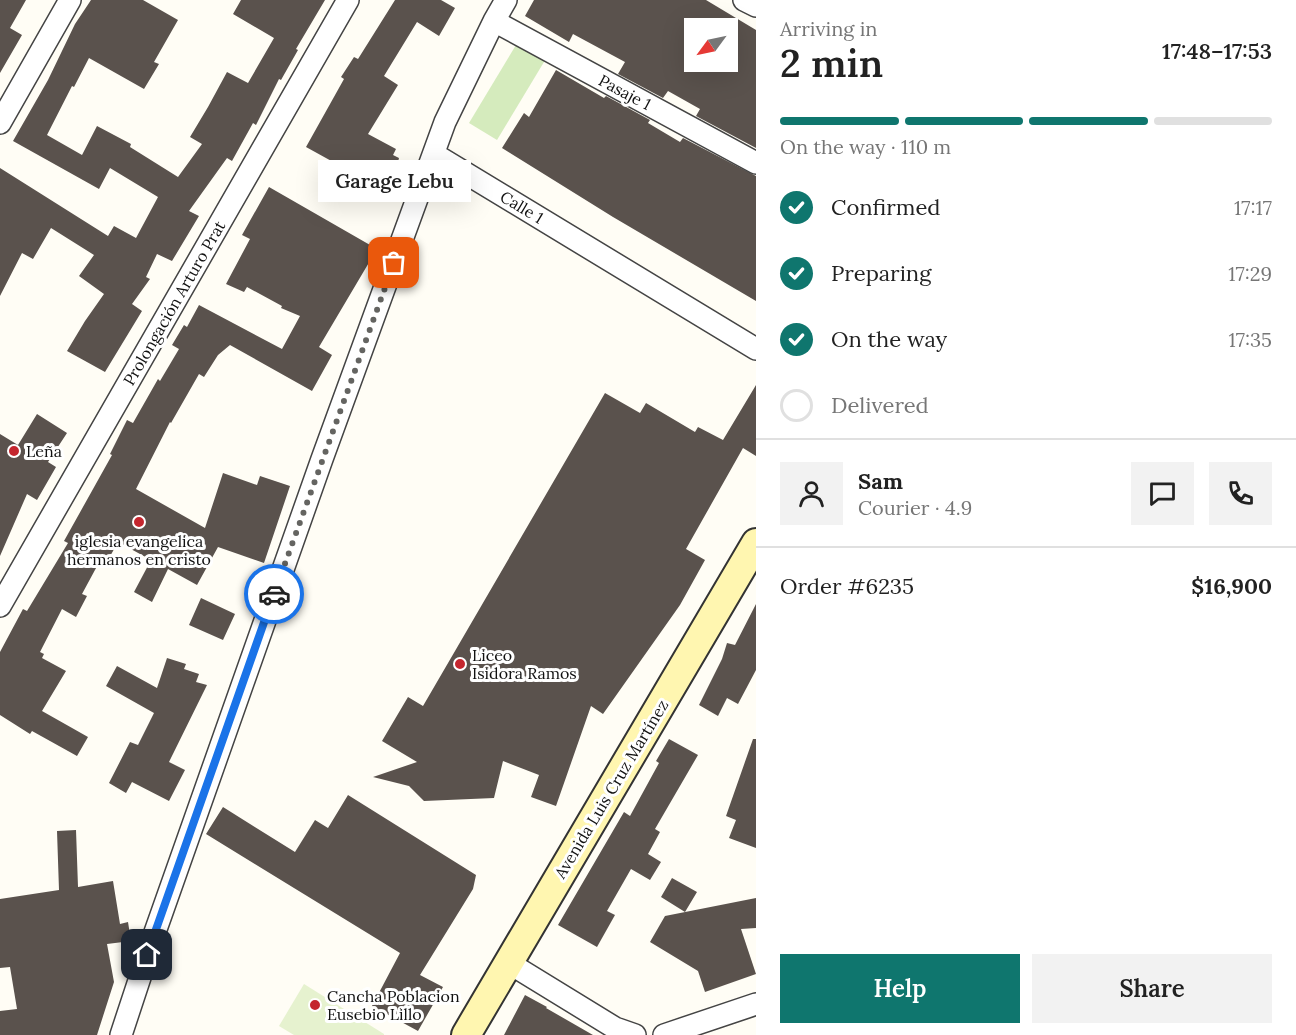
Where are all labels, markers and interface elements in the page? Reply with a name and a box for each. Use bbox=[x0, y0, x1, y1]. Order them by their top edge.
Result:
text: Arriving in bbox=[780, 16, 877, 41]
north arrow bbox=[684, 18, 738, 72]
map controls bbox=[684, 18, 738, 72]
text: 17:48–17:53 bbox=[1162, 37, 1272, 65]
text: 2 min bbox=[780, 38, 883, 88]
street label: Pasaje 1 bbox=[595, 70, 655, 114]
text: On the way · 110 m bbox=[780, 134, 951, 159]
callout: Garage Lebu bbox=[318, 161, 470, 203]
text: Garage Lebu bbox=[335, 168, 454, 193]
street label: Calle 1 bbox=[497, 186, 547, 228]
icon: check bbox=[780, 191, 813, 224]
text: Confirmed bbox=[831, 193, 940, 221]
text: 17:17 bbox=[1234, 195, 1272, 220]
street label: Prolongación Arturo Prat bbox=[119, 216, 230, 389]
pin bbox=[368, 237, 419, 288]
icon: bag bbox=[377, 246, 410, 279]
icon: check bbox=[780, 257, 813, 290]
text: Preparing bbox=[831, 259, 931, 287]
text: 17:29 bbox=[1228, 261, 1272, 286]
icon: check bbox=[780, 323, 813, 356]
text: On the way bbox=[831, 325, 947, 353]
text: 17:35 bbox=[1228, 327, 1272, 352]
text: Delivered bbox=[831, 391, 929, 419]
place label: Leña bbox=[26, 441, 62, 461]
marker: Leña bbox=[7, 444, 21, 458]
button: person bbox=[780, 462, 843, 525]
button: chat bbox=[1131, 462, 1194, 525]
button: phone bbox=[1209, 462, 1272, 525]
text: Sam bbox=[858, 467, 903, 495]
text: Courier · 4.9 bbox=[858, 495, 972, 520]
marker: iglesia evangelica hermanos en cristo bbox=[132, 515, 146, 529]
place label: iglesia evangelica hermanos en cristo bbox=[67, 531, 211, 569]
courier bbox=[244, 564, 304, 624]
text: Order #6235 bbox=[780, 572, 914, 600]
text: $16,900 bbox=[1191, 572, 1272, 600]
icon: car bbox=[258, 578, 291, 611]
place label: Liceo Isidora Ramos bbox=[472, 645, 577, 683]
marker: Liceo Isidora Ramos bbox=[453, 657, 467, 671]
street label: Avenida Luis Cruz Martínez bbox=[549, 696, 672, 883]
pin bbox=[121, 929, 172, 980]
icon: home bbox=[130, 938, 163, 971]
button: Help bbox=[780, 954, 1020, 1023]
button: Share bbox=[1032, 954, 1272, 1023]
place label: Cancha Poblacion Eusebio Lillo bbox=[327, 986, 460, 1024]
marker: Cancha Poblacion Eusebio Lillo bbox=[308, 998, 322, 1012]

